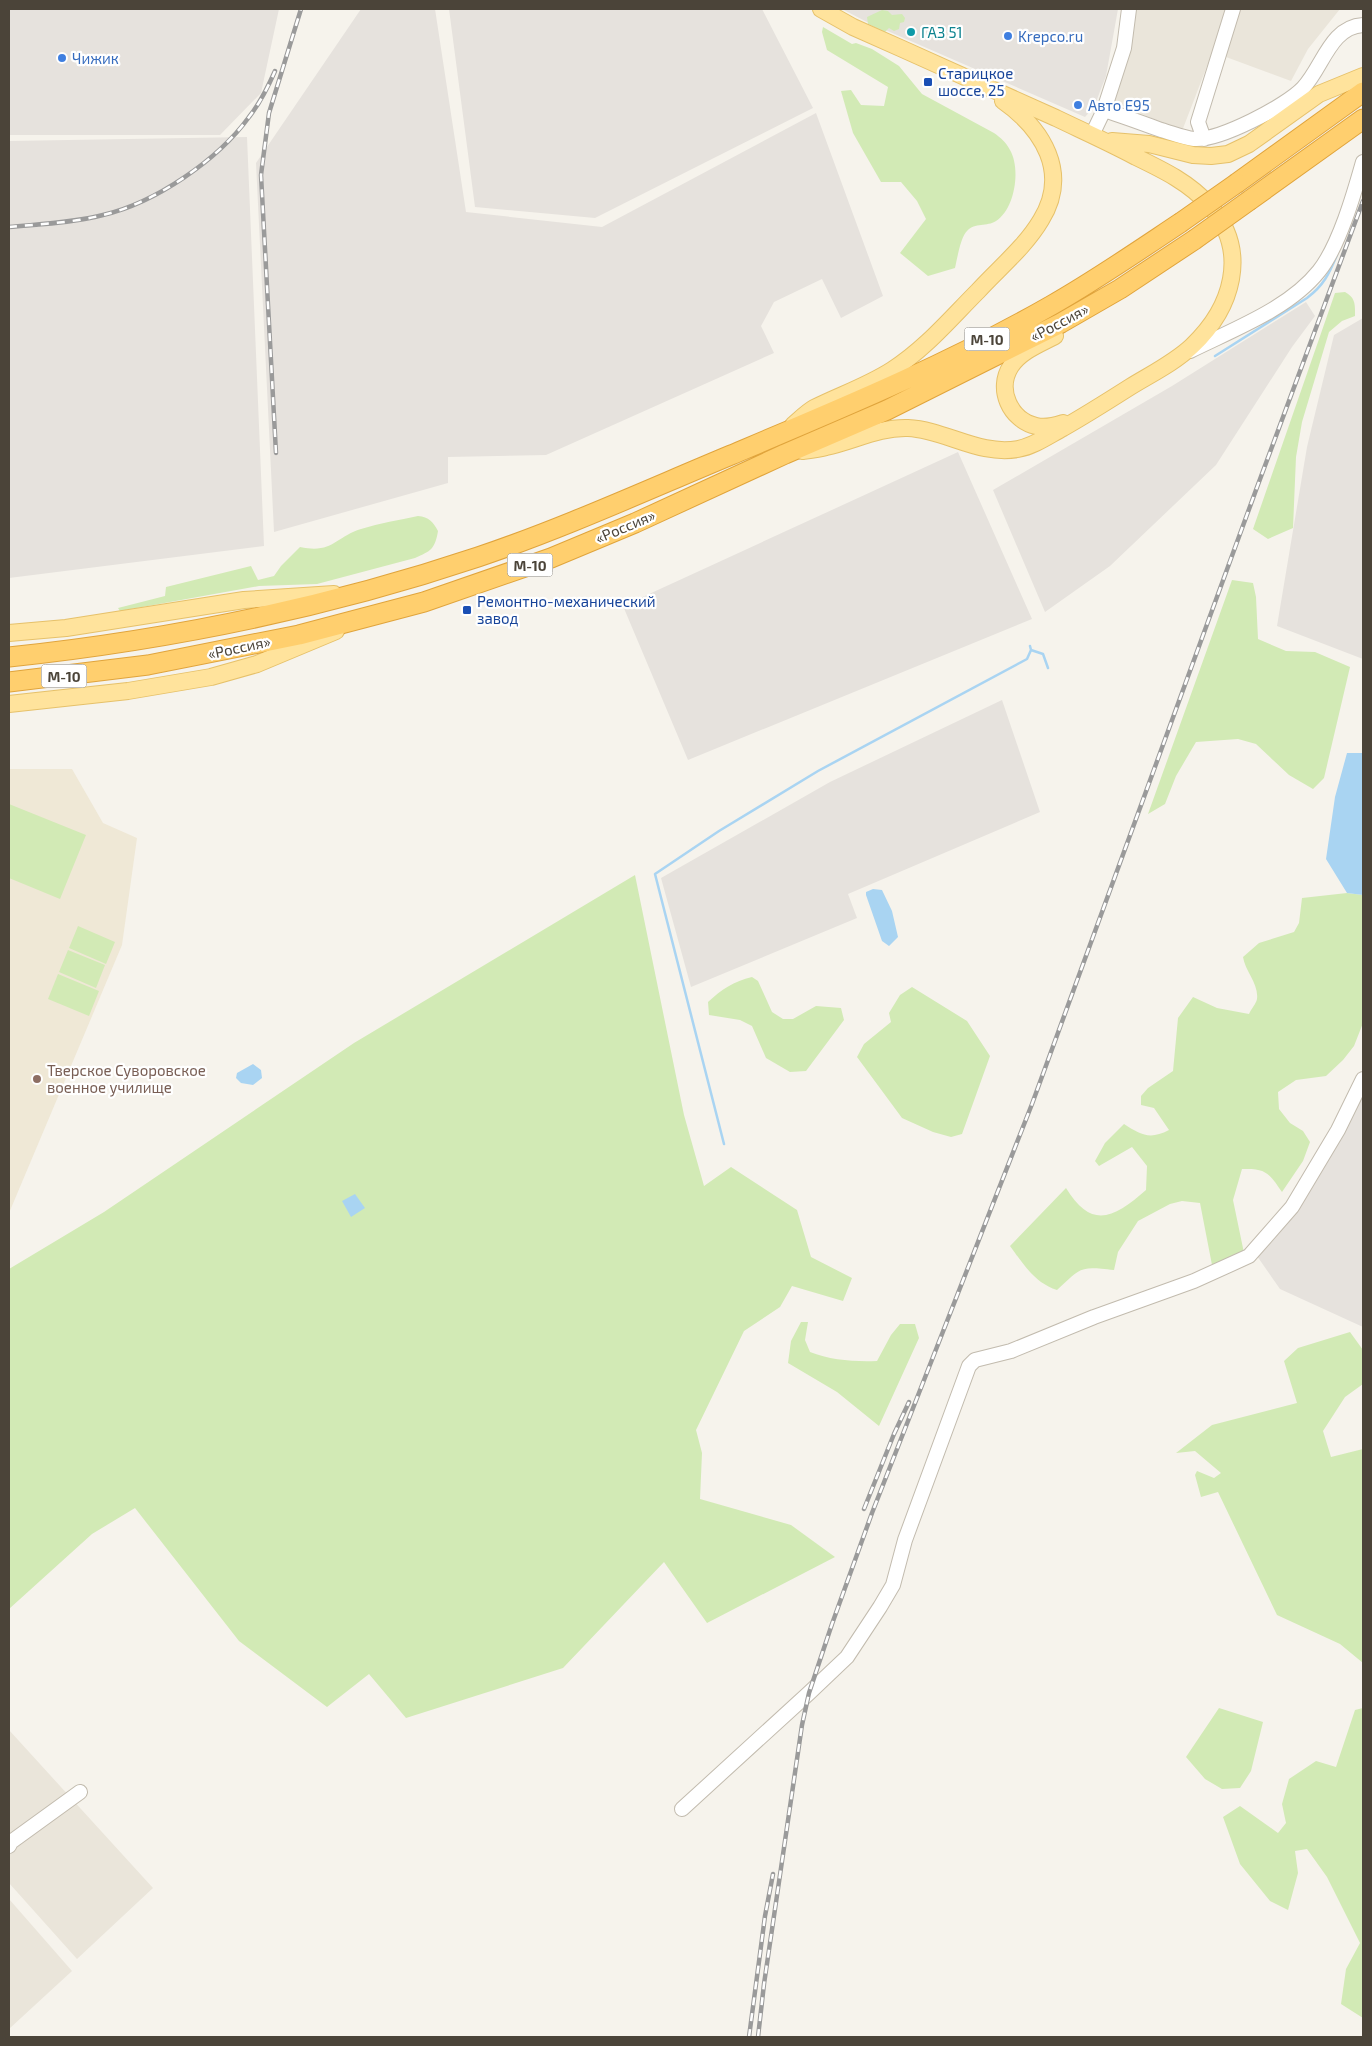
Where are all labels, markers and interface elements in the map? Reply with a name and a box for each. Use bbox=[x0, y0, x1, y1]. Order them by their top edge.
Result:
place label: ГАЗ 51 bbox=[921, 23, 963, 41]
marker: ГАЗ 51 bbox=[905, 26, 917, 38]
place label: Krepco.ru bbox=[1018, 27, 1083, 45]
marker: Krepco.ru bbox=[1002, 30, 1014, 42]
place label: Чижик bbox=[72, 49, 119, 67]
marker: Чижик bbox=[56, 52, 68, 64]
place label: Старицкое шоссе, 25 bbox=[938, 64, 1013, 99]
marker: Старицкое шоссе, 25 bbox=[922, 76, 934, 88]
place label: Авто E95 bbox=[1088, 96, 1150, 114]
marker: Авто E95 bbox=[1072, 99, 1084, 111]
street label: «Россия» bbox=[1027, 299, 1091, 345]
road number: М-10 bbox=[964, 328, 1010, 350]
street label: «Россия» bbox=[592, 505, 658, 547]
road number: М-10 bbox=[508, 554, 552, 576]
place label: Ремонтно-механический завод bbox=[477, 592, 656, 627]
marker: Ремонтно-механический завод bbox=[461, 604, 473, 616]
street label: «Россия» bbox=[206, 632, 272, 662]
road number: М-10 bbox=[42, 664, 86, 688]
place label: Тверское Суворовское военное училище bbox=[47, 1061, 206, 1097]
marker: Тверское Суворовское военное училище bbox=[31, 1073, 43, 1085]

